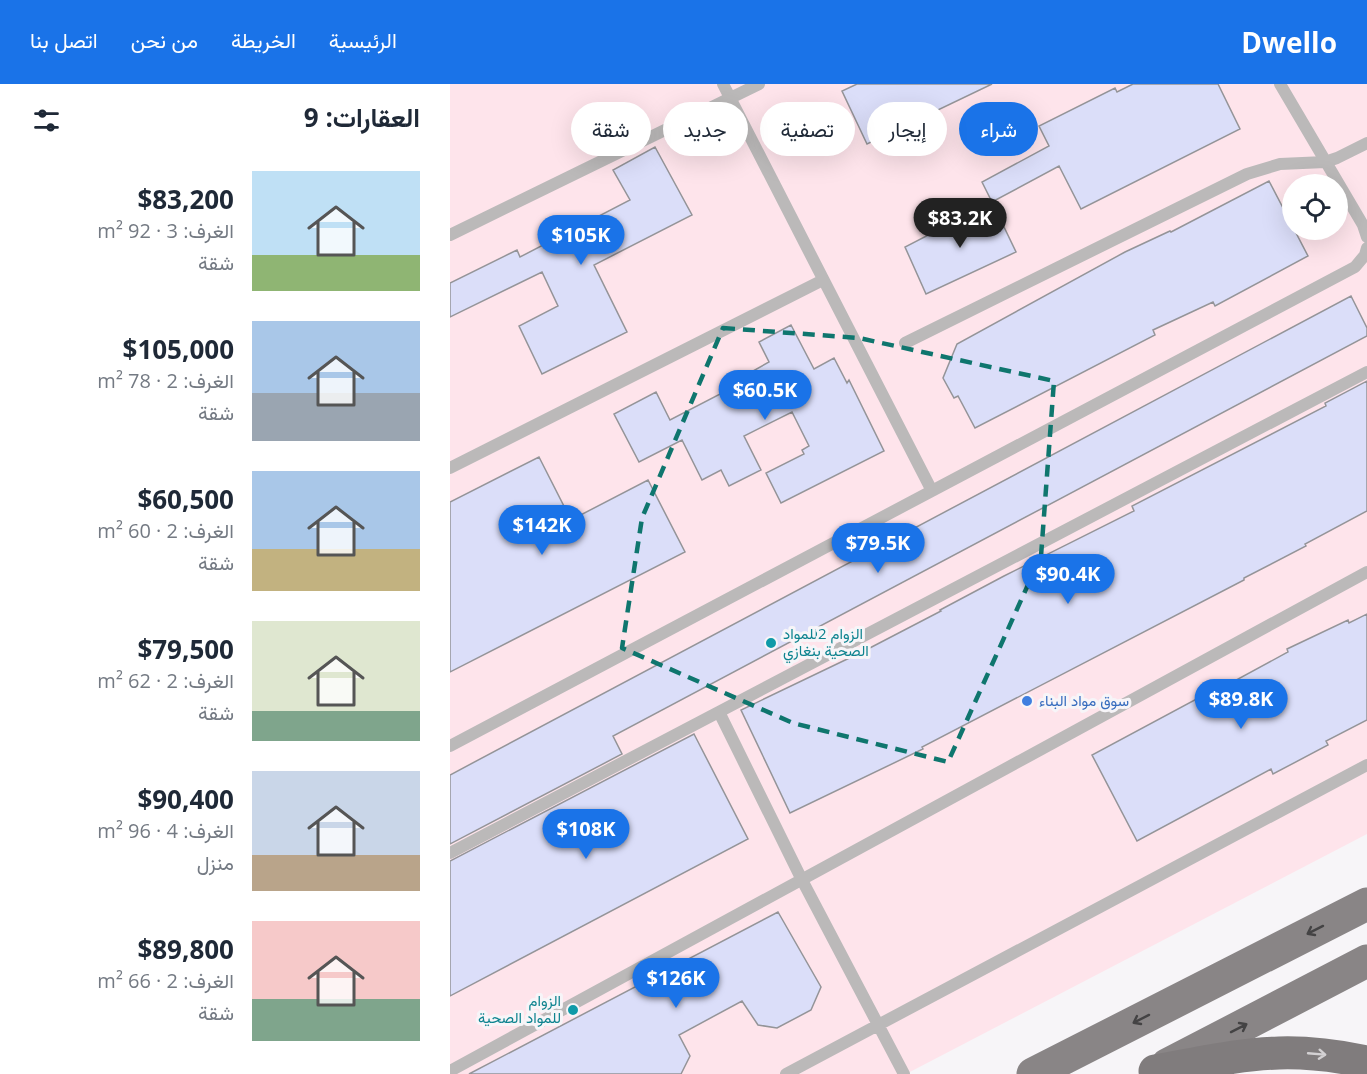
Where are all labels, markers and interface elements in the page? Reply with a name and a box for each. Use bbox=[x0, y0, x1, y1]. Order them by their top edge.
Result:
text: Dwello bbox=[1241, 23, 1337, 61]
text: اتصل بنا bbox=[30, 26, 98, 54]
text: من نحن bbox=[131, 26, 198, 54]
text: الخريطة bbox=[231, 26, 296, 54]
text: الرئيسية bbox=[329, 26, 397, 54]
text: العقارات: 9 bbox=[304, 99, 420, 135]
chip: شقة bbox=[571, 102, 651, 156]
chip: جديد bbox=[663, 102, 748, 156]
chip: تصفية bbox=[760, 102, 855, 156]
chip: إيجار bbox=[867, 102, 947, 156]
chip: شراء bbox=[959, 102, 1038, 156]
icon: filters bbox=[30, 104, 63, 137]
map controls bbox=[1282, 174, 1348, 240]
button: locate bbox=[1282, 174, 1348, 240]
text: $83,200 bbox=[137, 181, 234, 217]
icon: home bbox=[300, 195, 372, 267]
pin: $83.2K bbox=[911, 198, 1009, 249]
text: $83.2K bbox=[928, 204, 992, 231]
pin: $105K bbox=[539, 215, 623, 266]
text: الغرف: 3 · 92 m² bbox=[97, 217, 234, 244]
text: $105K bbox=[551, 221, 611, 248]
text: شقة bbox=[198, 249, 234, 276]
text: $105,000 bbox=[123, 331, 234, 367]
icon: home bbox=[300, 345, 372, 417]
text: الغرف: 2 · 78 m² bbox=[97, 367, 234, 394]
pin: $60.5K bbox=[716, 370, 814, 421]
text: $60.5K bbox=[733, 376, 797, 403]
text: شقة bbox=[198, 399, 234, 426]
text: $60,500 bbox=[137, 481, 234, 517]
icon: home bbox=[300, 495, 372, 567]
pin: $142K bbox=[500, 505, 584, 556]
text: $142K bbox=[512, 511, 572, 538]
text: الغرف: 2 · 60 m² bbox=[97, 517, 234, 544]
pin: $79.5K bbox=[829, 523, 927, 574]
text: $79.5K bbox=[846, 529, 910, 556]
text: شقة bbox=[198, 549, 234, 576]
pin: $90.4K bbox=[1019, 554, 1117, 605]
text: $90.4K bbox=[1036, 560, 1100, 587]
place label: الزوام 2للمواد الصحية بنغازي bbox=[783, 623, 869, 664]
text: $79,500 bbox=[137, 631, 234, 667]
marker: الزوام 2للمواد الصحية بنغازي bbox=[764, 636, 778, 650]
icon: home bbox=[300, 645, 372, 717]
text: الغرف: 2 · 62 m² bbox=[97, 667, 234, 694]
pin: $89.8K bbox=[1192, 679, 1290, 730]
text: $89.8K bbox=[1209, 685, 1273, 712]
place label: سوق مواد البناء bbox=[1039, 690, 1129, 710]
marker: سوق مواد البناء bbox=[1020, 694, 1034, 708]
text: شقة bbox=[198, 699, 234, 726]
text: $90,400 bbox=[137, 781, 234, 817]
icon: home bbox=[300, 795, 372, 867]
pin: $108K bbox=[544, 809, 628, 860]
text: $108K bbox=[556, 815, 616, 842]
text: الغرف: 4 · 96 m² bbox=[97, 817, 234, 844]
text: منزل bbox=[197, 849, 234, 876]
one-way arrow bbox=[1306, 925, 1324, 937]
text: $89,800 bbox=[137, 931, 234, 967]
icon: home bbox=[300, 945, 372, 1017]
pin: $126K bbox=[634, 958, 718, 1009]
text: $126K bbox=[646, 964, 706, 991]
text: الغرف: 2 · 66 m² bbox=[97, 967, 234, 994]
place label: الزوام للمواد الصحية bbox=[478, 990, 561, 1027]
text: شقة bbox=[198, 999, 234, 1026]
marker: الزوام للمواد الصحية bbox=[566, 1003, 580, 1017]
one-way arrow bbox=[1133, 1013, 1150, 1025]
one-way arrow bbox=[1230, 1022, 1247, 1034]
one-way arrow bbox=[1307, 1049, 1326, 1060]

